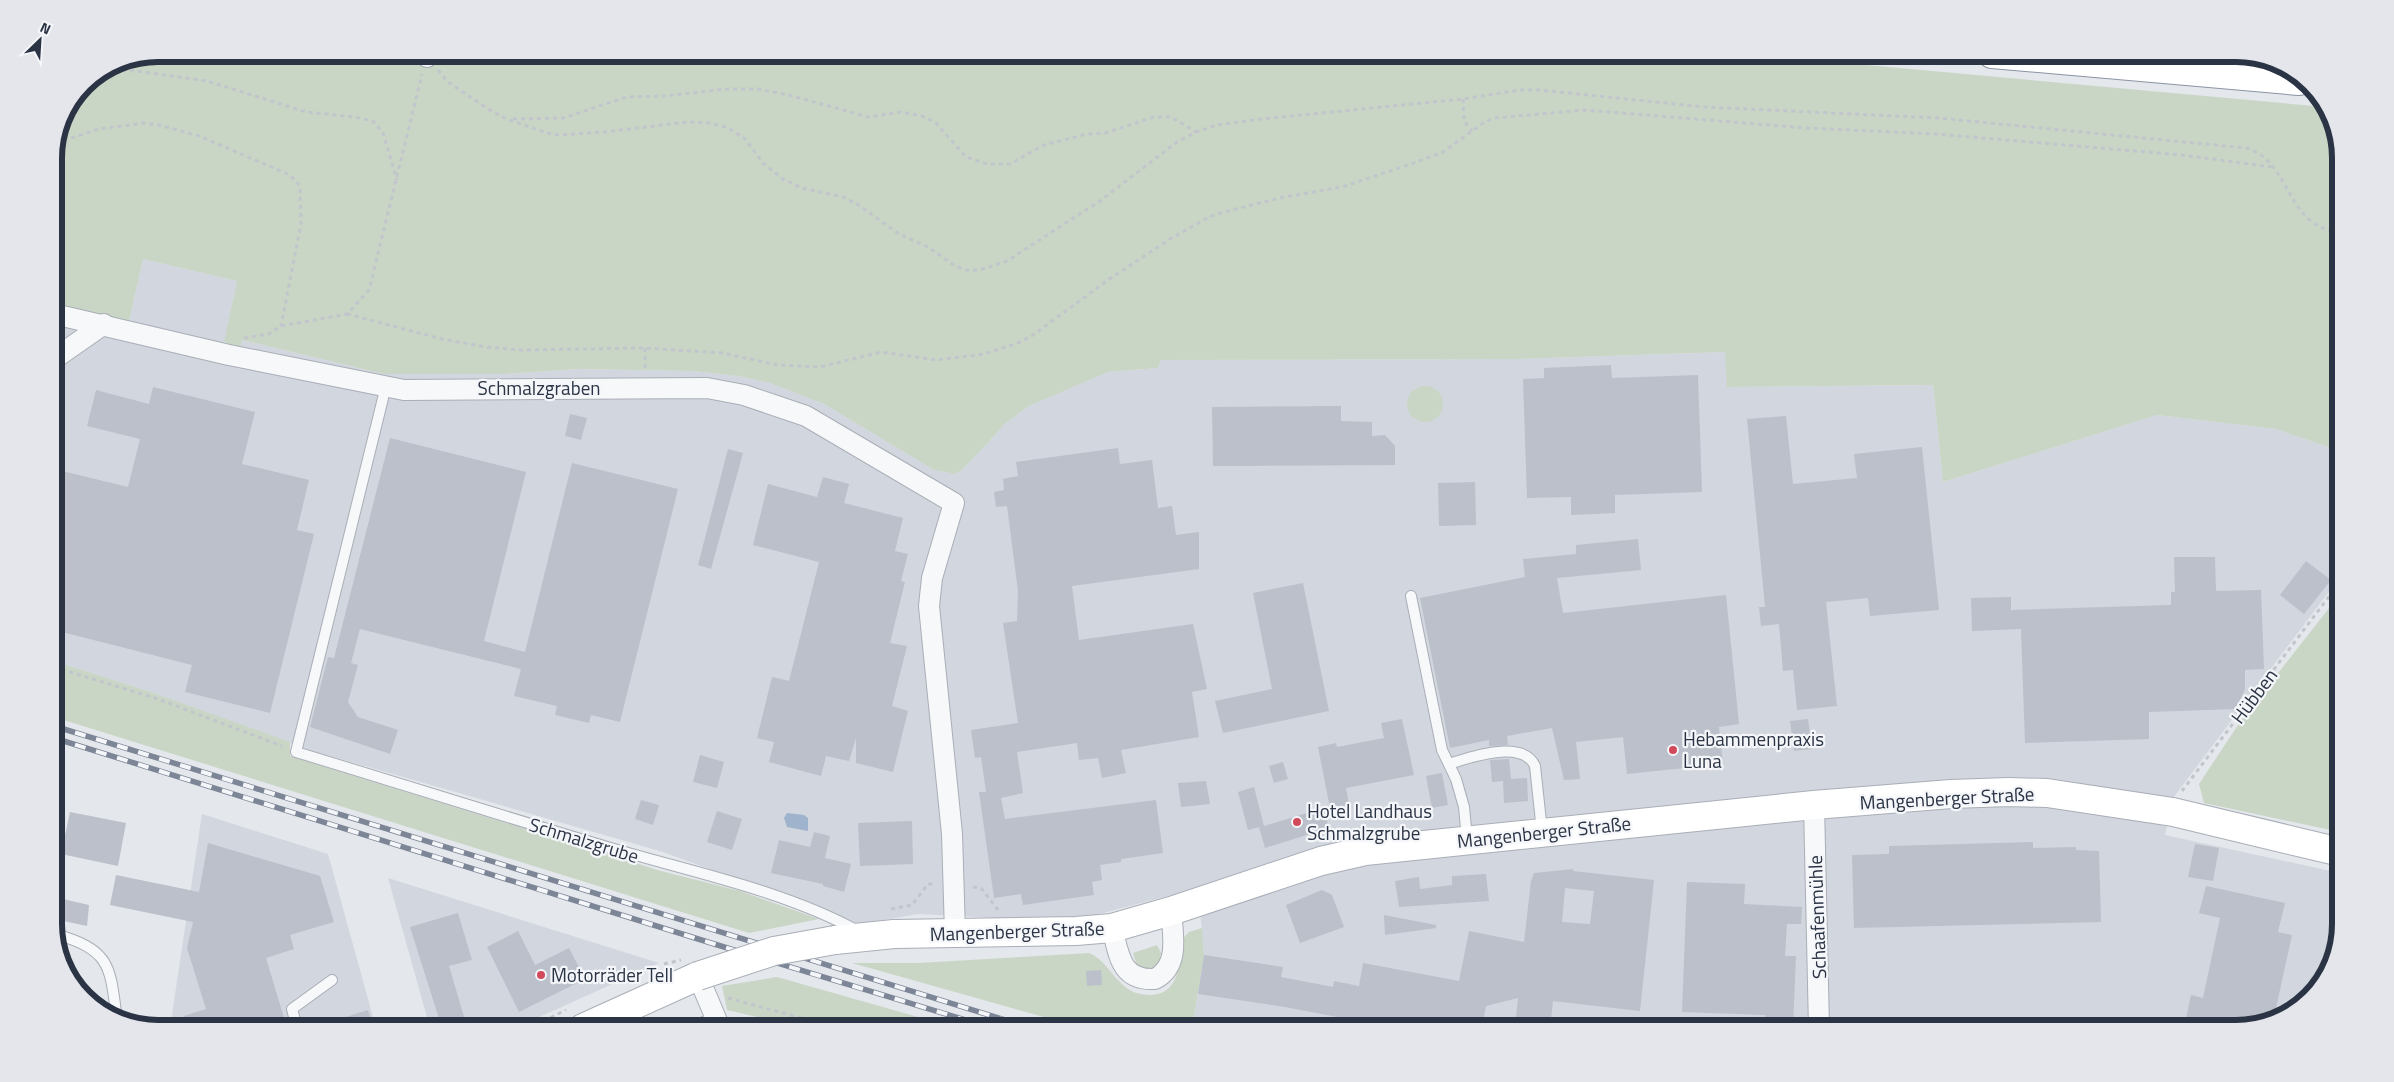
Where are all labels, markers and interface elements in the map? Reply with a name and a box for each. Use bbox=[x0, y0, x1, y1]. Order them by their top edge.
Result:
north arrow bbox=[15, 15, 65, 65]
text: N bbox=[37, 16, 55, 39]
street label: Schmalzgraben bbox=[478, 373, 600, 402]
street label: Hübben bbox=[2223, 662, 2284, 729]
place label: Hebammenpraxis Luna bbox=[1683, 724, 1824, 775]
marker: Hebammenpraxis Luna bbox=[1667, 744, 1679, 756]
street label: Mangenberger Straße bbox=[1859, 778, 2035, 817]
place label: Hotel Landhaus Schmalzgrube bbox=[1307, 796, 1432, 847]
street label: Mangenberger Straße bbox=[1456, 808, 1632, 855]
street label: Schmalzgrube bbox=[526, 809, 643, 870]
marker: Hotel Landhaus Schmalzgrube bbox=[1291, 816, 1303, 828]
street label: Schaafenmühle bbox=[1800, 855, 1833, 979]
street label: Mangenberger Straße bbox=[929, 913, 1105, 948]
place label: Motorräder Tell bbox=[551, 960, 673, 989]
marker: Motorräder Tell bbox=[535, 969, 547, 981]

